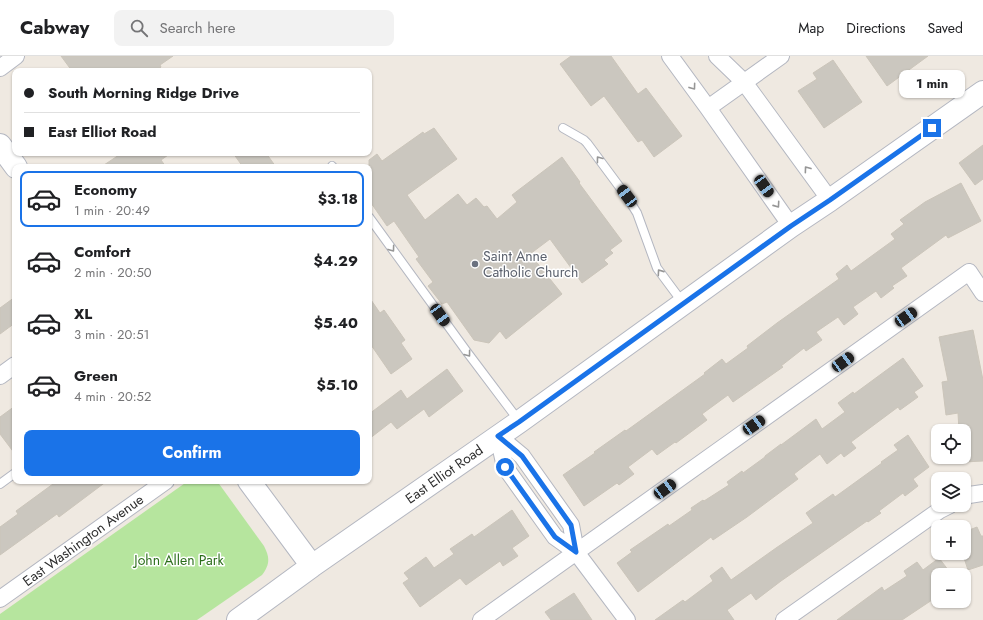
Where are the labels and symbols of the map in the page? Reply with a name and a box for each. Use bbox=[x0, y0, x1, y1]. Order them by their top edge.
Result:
callout: 1 min bbox=[899, 70, 965, 98]
one-way arrow bbox=[689, 83, 696, 90]
route end bbox=[923, 119, 941, 137]
one-way arrow bbox=[596, 156, 604, 163]
one-way arrow bbox=[805, 166, 812, 173]
car bbox=[752, 173, 776, 199]
car bbox=[615, 183, 639, 209]
one-way arrow bbox=[772, 201, 780, 208]
one-way arrow bbox=[387, 244, 394, 251]
place label: Saint Anne Catholic Church bbox=[483, 246, 578, 282]
marker: Saint Anne Catholic Church bbox=[470, 259, 480, 269]
one-way arrow bbox=[658, 270, 665, 277]
car bbox=[428, 302, 452, 328]
car bbox=[893, 305, 919, 329]
one-way arrow bbox=[464, 349, 471, 356]
car bbox=[830, 350, 856, 374]
car bbox=[741, 413, 767, 437]
street label: East Elliot Road bbox=[401, 440, 487, 508]
route start bbox=[496, 458, 514, 476]
car bbox=[652, 477, 678, 501]
street label: East Washington Avenue bbox=[18, 489, 148, 591]
park label: John Allen Park bbox=[132, 550, 224, 570]

